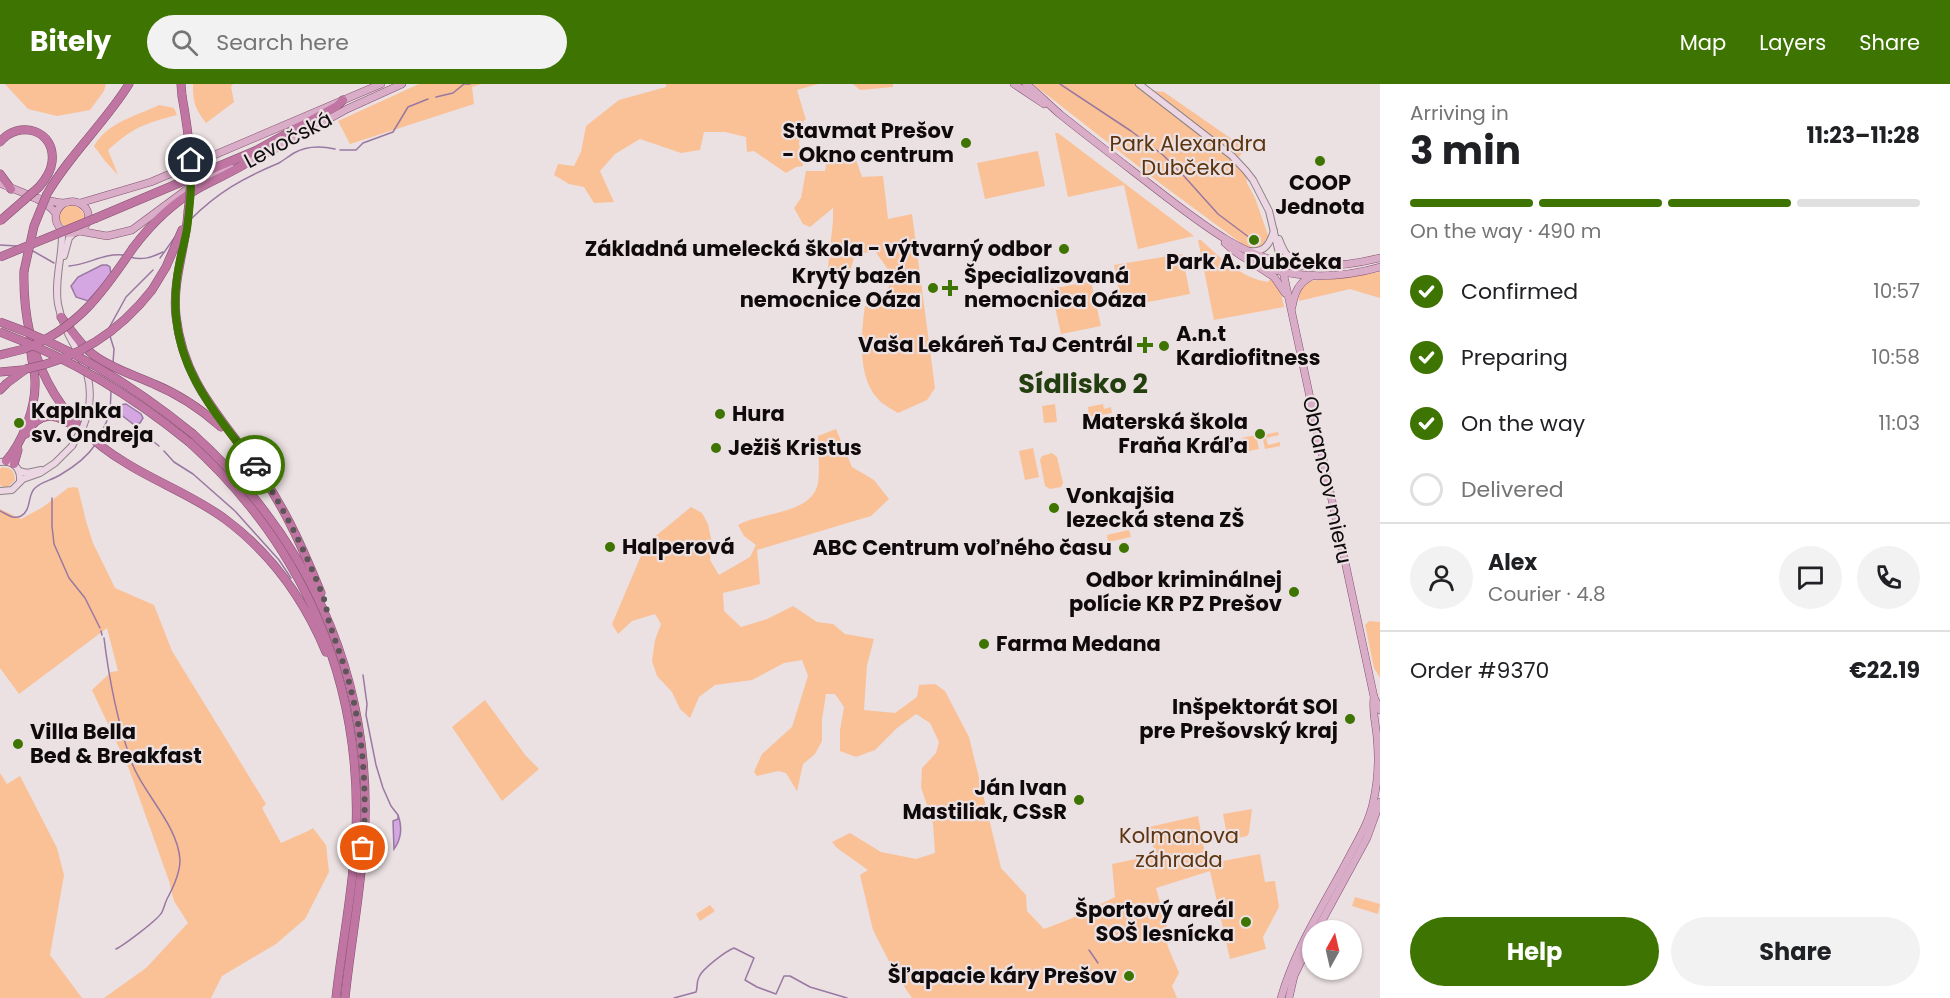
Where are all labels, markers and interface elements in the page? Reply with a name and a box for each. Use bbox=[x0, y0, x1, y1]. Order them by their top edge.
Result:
search box bbox=[147, 15, 567, 69]
text: Bitely bbox=[30, 22, 111, 61]
icon: search bbox=[168, 26, 201, 59]
text: Search here bbox=[216, 27, 349, 58]
text: Map bbox=[1680, 28, 1726, 57]
text: Layers bbox=[1759, 28, 1826, 57]
text: Share bbox=[1859, 28, 1920, 57]
text: Arriving in bbox=[1410, 99, 1509, 127]
street label: Levočská bbox=[239, 104, 337, 175]
place label: Stavmat Prešov - Okno centrum bbox=[782, 116, 954, 169]
text: 11:23–11:28 bbox=[1806, 120, 1920, 151]
text: 3 min bbox=[1410, 123, 1521, 178]
park label: Park Alexandra Dubčeka bbox=[1110, 129, 1266, 182]
pin bbox=[165, 134, 216, 185]
marker: Stavmat Prešov - Okno centrum bbox=[959, 136, 973, 150]
icon: home bbox=[174, 143, 207, 176]
marker: COOP Jednota bbox=[1313, 154, 1327, 168]
place label: COOP Jednota bbox=[1275, 168, 1365, 221]
text: On the way · 490 m bbox=[1410, 217, 1601, 245]
marker: Park A. Dubčeka bbox=[1247, 233, 1261, 247]
place label: Základná umelecká škola - výtvarný odbor bbox=[585, 234, 1052, 263]
marker: Základná umelecká škola - výtvarný odbor bbox=[1057, 242, 1071, 256]
place label: Park A. Dubčeka bbox=[1166, 247, 1342, 276]
place label: Krytý bazén nemocnice Oáza bbox=[740, 261, 921, 314]
place label: Špecializovaná nemocnica Oáza bbox=[964, 261, 1147, 314]
icon: check bbox=[1410, 275, 1443, 308]
text: Confirmed bbox=[1461, 276, 1578, 307]
text: 10:57 bbox=[1873, 277, 1920, 305]
marker: Špecializovaná nemocnica Oáza bbox=[941, 279, 959, 297]
marker: Krytý bazén nemocnice Oáza bbox=[926, 281, 940, 295]
place label: A.n.t Kardiofitness bbox=[1176, 319, 1321, 372]
place label: Vaša Lekáreň TaJ Centrál bbox=[858, 330, 1133, 359]
marker: Vaša Lekáreň TaJ Centrál bbox=[1138, 338, 1152, 352]
marker: A.n.t Kardiofitness bbox=[1157, 339, 1171, 353]
icon: check bbox=[1410, 341, 1443, 374]
text: Preparing bbox=[1461, 342, 1568, 373]
text: 10:58 bbox=[1872, 343, 1920, 371]
district label: Sídlisko 2 bbox=[1018, 365, 1148, 402]
street label: Obrancov mieru bbox=[1296, 393, 1359, 566]
place label: Kaplnka sv. Ondreja bbox=[31, 396, 154, 449]
place label: Hura bbox=[732, 399, 785, 428]
marker: Hura bbox=[713, 407, 727, 421]
place label: Materská škola Fraňa Kráľa bbox=[1082, 407, 1248, 460]
icon: check bbox=[1410, 407, 1443, 440]
text: On the way bbox=[1461, 408, 1585, 439]
text: 11:03 bbox=[1879, 409, 1920, 437]
marker: Kaplnka sv. Ondreja bbox=[12, 416, 26, 430]
marker: Materská škola Fraňa Kráľa bbox=[1253, 427, 1267, 441]
place label: Ježiš Kristus bbox=[728, 433, 862, 462]
courier bbox=[225, 435, 285, 495]
marker: Ježiš Kristus bbox=[709, 441, 723, 455]
icon: car bbox=[239, 449, 272, 482]
text: Delivered bbox=[1461, 474, 1564, 505]
place label: Vonkajšia lezecká stena ZŠ bbox=[1066, 481, 1244, 534]
marker: Vonkajšia lezecká stena ZŠ bbox=[1047, 501, 1061, 515]
place label: Halperová bbox=[622, 532, 735, 561]
place label: ABC Centrum voľného času bbox=[812, 533, 1112, 562]
marker: Halperová bbox=[603, 540, 617, 554]
marker: ABC Centrum voľného času bbox=[1117, 541, 1131, 555]
button: person bbox=[1410, 546, 1473, 609]
button: chat bbox=[1779, 546, 1842, 609]
button: phone bbox=[1857, 546, 1920, 609]
text: Alex bbox=[1488, 547, 1537, 578]
place label: Odbor kriminálnej polície KR PZ Prešov bbox=[1069, 565, 1282, 618]
text: Courier · 4.8 bbox=[1488, 580, 1606, 608]
marker: Odbor kriminálnej polície KR PZ Prešov bbox=[1287, 585, 1301, 599]
place label: Farma Medana bbox=[996, 629, 1161, 658]
marker: Farma Medana bbox=[977, 637, 991, 651]
text: Order #9370 bbox=[1410, 655, 1549, 686]
text: €22.19 bbox=[1849, 655, 1920, 686]
place label: Inšpektorát SOI pre Prešovský kraj bbox=[1139, 692, 1338, 745]
marker: Inšpektorát SOI pre Prešovský kraj bbox=[1343, 712, 1357, 726]
place label: Villa Bella Bed & Breakfast bbox=[30, 717, 202, 770]
marker: Villa Bella Bed & Breakfast bbox=[11, 737, 25, 751]
place label: Ján Ivan Mastiliak, CSsR bbox=[903, 773, 1067, 826]
marker: Ján Ivan Mastiliak, CSsR bbox=[1072, 793, 1086, 807]
park label: Kolmanova záhrada bbox=[1119, 821, 1239, 874]
pin bbox=[337, 822, 388, 873]
icon: bag bbox=[346, 831, 379, 864]
place label: Športový areál SOŠ lesnícka bbox=[1075, 895, 1234, 948]
marker: Športový areál SOŠ lesnícka bbox=[1239, 915, 1253, 929]
button: Help bbox=[1410, 917, 1659, 986]
button: Share bbox=[1671, 917, 1920, 986]
north arrow bbox=[1302, 920, 1362, 980]
map controls bbox=[1302, 920, 1362, 980]
place label: Šľapacie káry Prešov bbox=[888, 961, 1117, 990]
marker: Šľapacie káry Prešov bbox=[1122, 969, 1136, 983]

